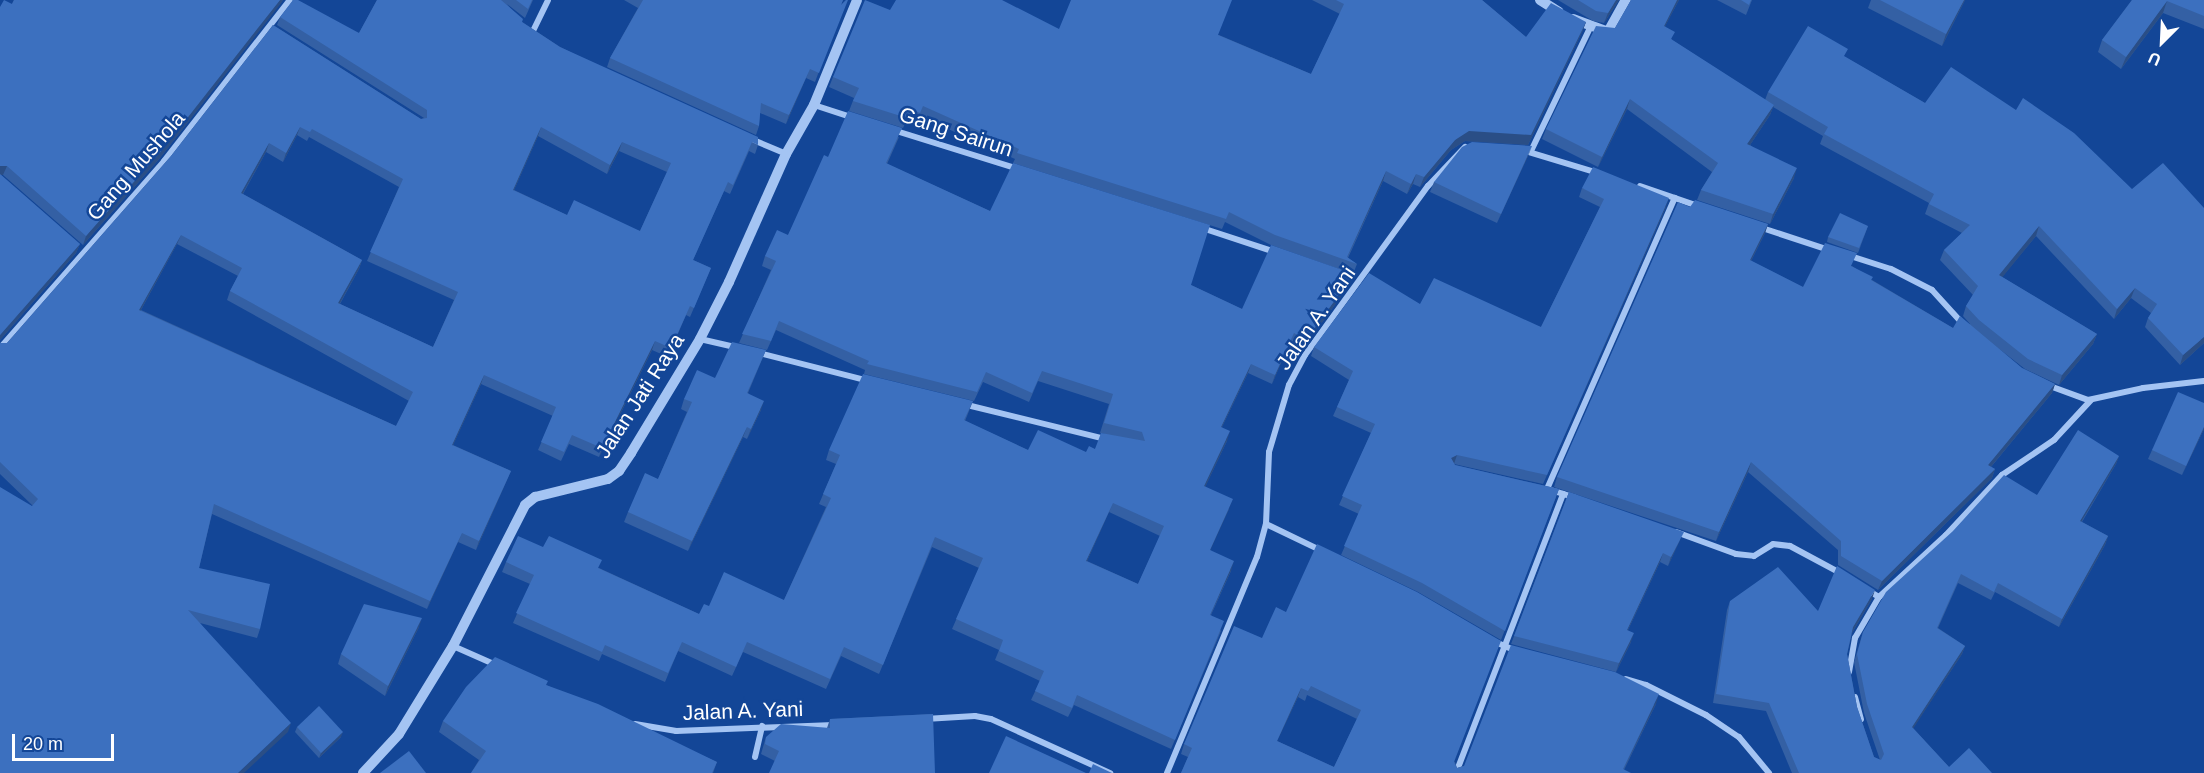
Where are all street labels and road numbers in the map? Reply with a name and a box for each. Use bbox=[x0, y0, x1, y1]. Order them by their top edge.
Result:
street label: Gang Sairun bbox=[896, 102, 1016, 162]
street label: Gang Mushola bbox=[82, 106, 190, 226]
street label: Jalan A. Yani bbox=[1271, 261, 1361, 375]
street label: Jalan Jati Raya bbox=[590, 329, 690, 463]
street label: Jalan A. Yani bbox=[682, 696, 804, 726]

